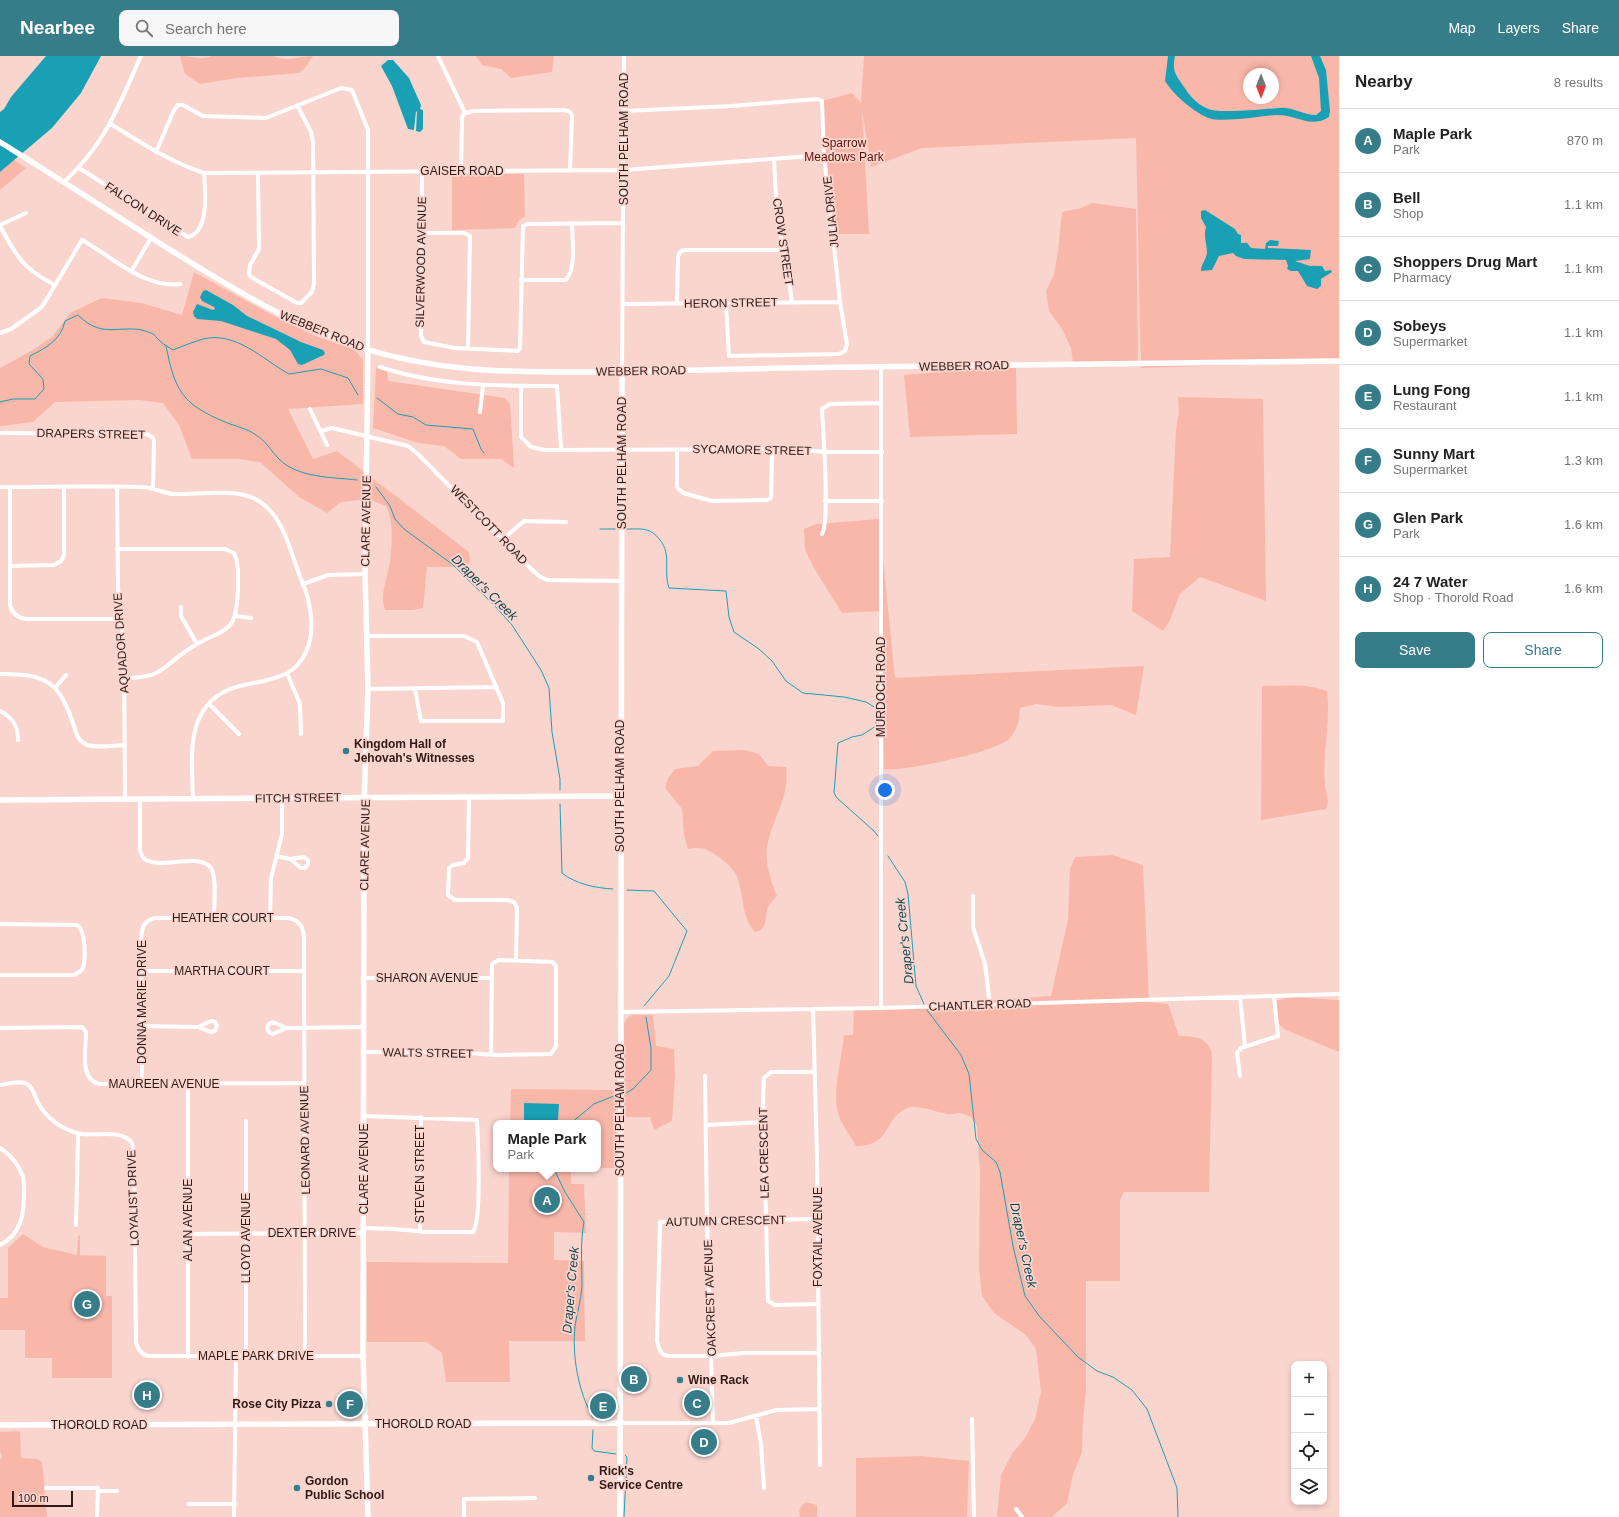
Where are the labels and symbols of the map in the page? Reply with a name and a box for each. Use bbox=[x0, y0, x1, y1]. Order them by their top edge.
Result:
north arrow bbox=[1243, 68, 1279, 104]
street label: SOUTH PELHAM ROAD bbox=[617, 72, 631, 205]
park label: Sparrow Meadows Park bbox=[804, 136, 885, 164]
street label: GAISER ROAD bbox=[420, 164, 504, 178]
street label: JULIA DRIVE bbox=[820, 175, 842, 249]
street label: FALCON DRIVE bbox=[102, 179, 184, 239]
street label: SILVERWOOD AVENUE bbox=[413, 196, 429, 328]
street label: CROW STREET bbox=[770, 197, 796, 288]
street label: HERON STREET bbox=[684, 295, 779, 311]
street label: WEBBER ROAD bbox=[278, 308, 367, 354]
street label: WEBBER ROAD bbox=[919, 358, 1009, 374]
street label: WEBBER ROAD bbox=[596, 363, 686, 379]
street label: SOUTH PELHAM ROAD bbox=[615, 396, 629, 529]
street label: DRAPERS STREET bbox=[37, 426, 146, 442]
street label: SYCAMORE STREET bbox=[692, 442, 812, 458]
street label: CLARE AVENUE bbox=[358, 475, 374, 567]
street label: WESTCOTT ROAD bbox=[447, 482, 531, 568]
water label: Draper's Creek bbox=[449, 551, 522, 624]
street label: AQUADOR DRIVE bbox=[111, 592, 131, 694]
street label: MURDOCH ROAD bbox=[874, 636, 888, 737]
street label: SOUTH PELHAM ROAD bbox=[613, 719, 627, 852]
place label: Kingdom Hall of Jehovah's Witnesses bbox=[354, 737, 475, 765]
marker: Kingdom Hall of Jehovah's Witnesses bbox=[341, 746, 351, 756]
your location bbox=[875, 780, 895, 800]
street label: FITCH STREET bbox=[255, 790, 342, 806]
street label: CLARE AVENUE bbox=[357, 799, 373, 891]
water label: Draper's Creek bbox=[892, 895, 917, 985]
street label: HEATHER COURT bbox=[172, 911, 275, 925]
street label: DONNA MARIE DRIVE bbox=[135, 940, 149, 1064]
street label: MARTHA COURT bbox=[174, 964, 270, 978]
street label: SHARON AVENUE bbox=[376, 971, 478, 985]
street label: CHANTLER ROAD bbox=[928, 996, 1032, 1014]
street label: SOUTH PELHAM ROAD bbox=[613, 1043, 627, 1176]
street label: WALTS STREET bbox=[383, 1045, 474, 1061]
street label: MAUREEN AVENUE bbox=[108, 1077, 220, 1091]
street label: LEONARD AVENUE bbox=[297, 1085, 313, 1195]
street label: LEA CRESCENT bbox=[756, 1107, 772, 1199]
street label: CLARE AVENUE bbox=[357, 1123, 371, 1215]
street label: STEVEN STREET bbox=[413, 1124, 427, 1223]
street label: LOYALIST DRIVE bbox=[124, 1150, 142, 1246]
street label: ALAN AVENUE bbox=[181, 1179, 195, 1261]
pin: A bbox=[534, 1185, 560, 1215]
street label: FOXTAIL AVENUE bbox=[811, 1187, 825, 1287]
street label: LLOYD AVENUE bbox=[239, 1193, 253, 1283]
water label: Draper's Creek bbox=[1007, 1201, 1040, 1291]
street label: AUTUMN CRESCENT bbox=[666, 1213, 787, 1229]
street label: DEXTER DRIVE bbox=[268, 1226, 356, 1240]
street label: OAKCREST AVENUE bbox=[701, 1239, 719, 1357]
water label: Draper's Creek bbox=[559, 1245, 582, 1334]
pin: G bbox=[74, 1289, 100, 1319]
street label: MAPLE PARK DRIVE bbox=[198, 1349, 314, 1363]
pin: B bbox=[621, 1364, 647, 1394]
place label: Wine Rack bbox=[688, 1373, 749, 1387]
marker: Wine Rack bbox=[675, 1375, 685, 1385]
pin: H bbox=[134, 1380, 160, 1410]
pin: C bbox=[684, 1388, 710, 1418]
pin: F bbox=[337, 1389, 363, 1419]
pin: E bbox=[590, 1391, 616, 1421]
place label: Rose City Pizza bbox=[232, 1397, 321, 1411]
marker: Rose City Pizza bbox=[324, 1399, 334, 1409]
street label: THOROLD ROAD bbox=[375, 1417, 472, 1431]
street label: THOROLD ROAD bbox=[51, 1418, 148, 1432]
pin: D bbox=[691, 1427, 717, 1457]
place label: Rick's Service Centre bbox=[599, 1464, 683, 1492]
marker: Rick's Service Centre bbox=[586, 1473, 596, 1483]
place label: Gordon Public School bbox=[305, 1474, 384, 1502]
marker: Gordon Public School bbox=[292, 1483, 302, 1493]
scale bar bbox=[12, 1489, 73, 1508]

